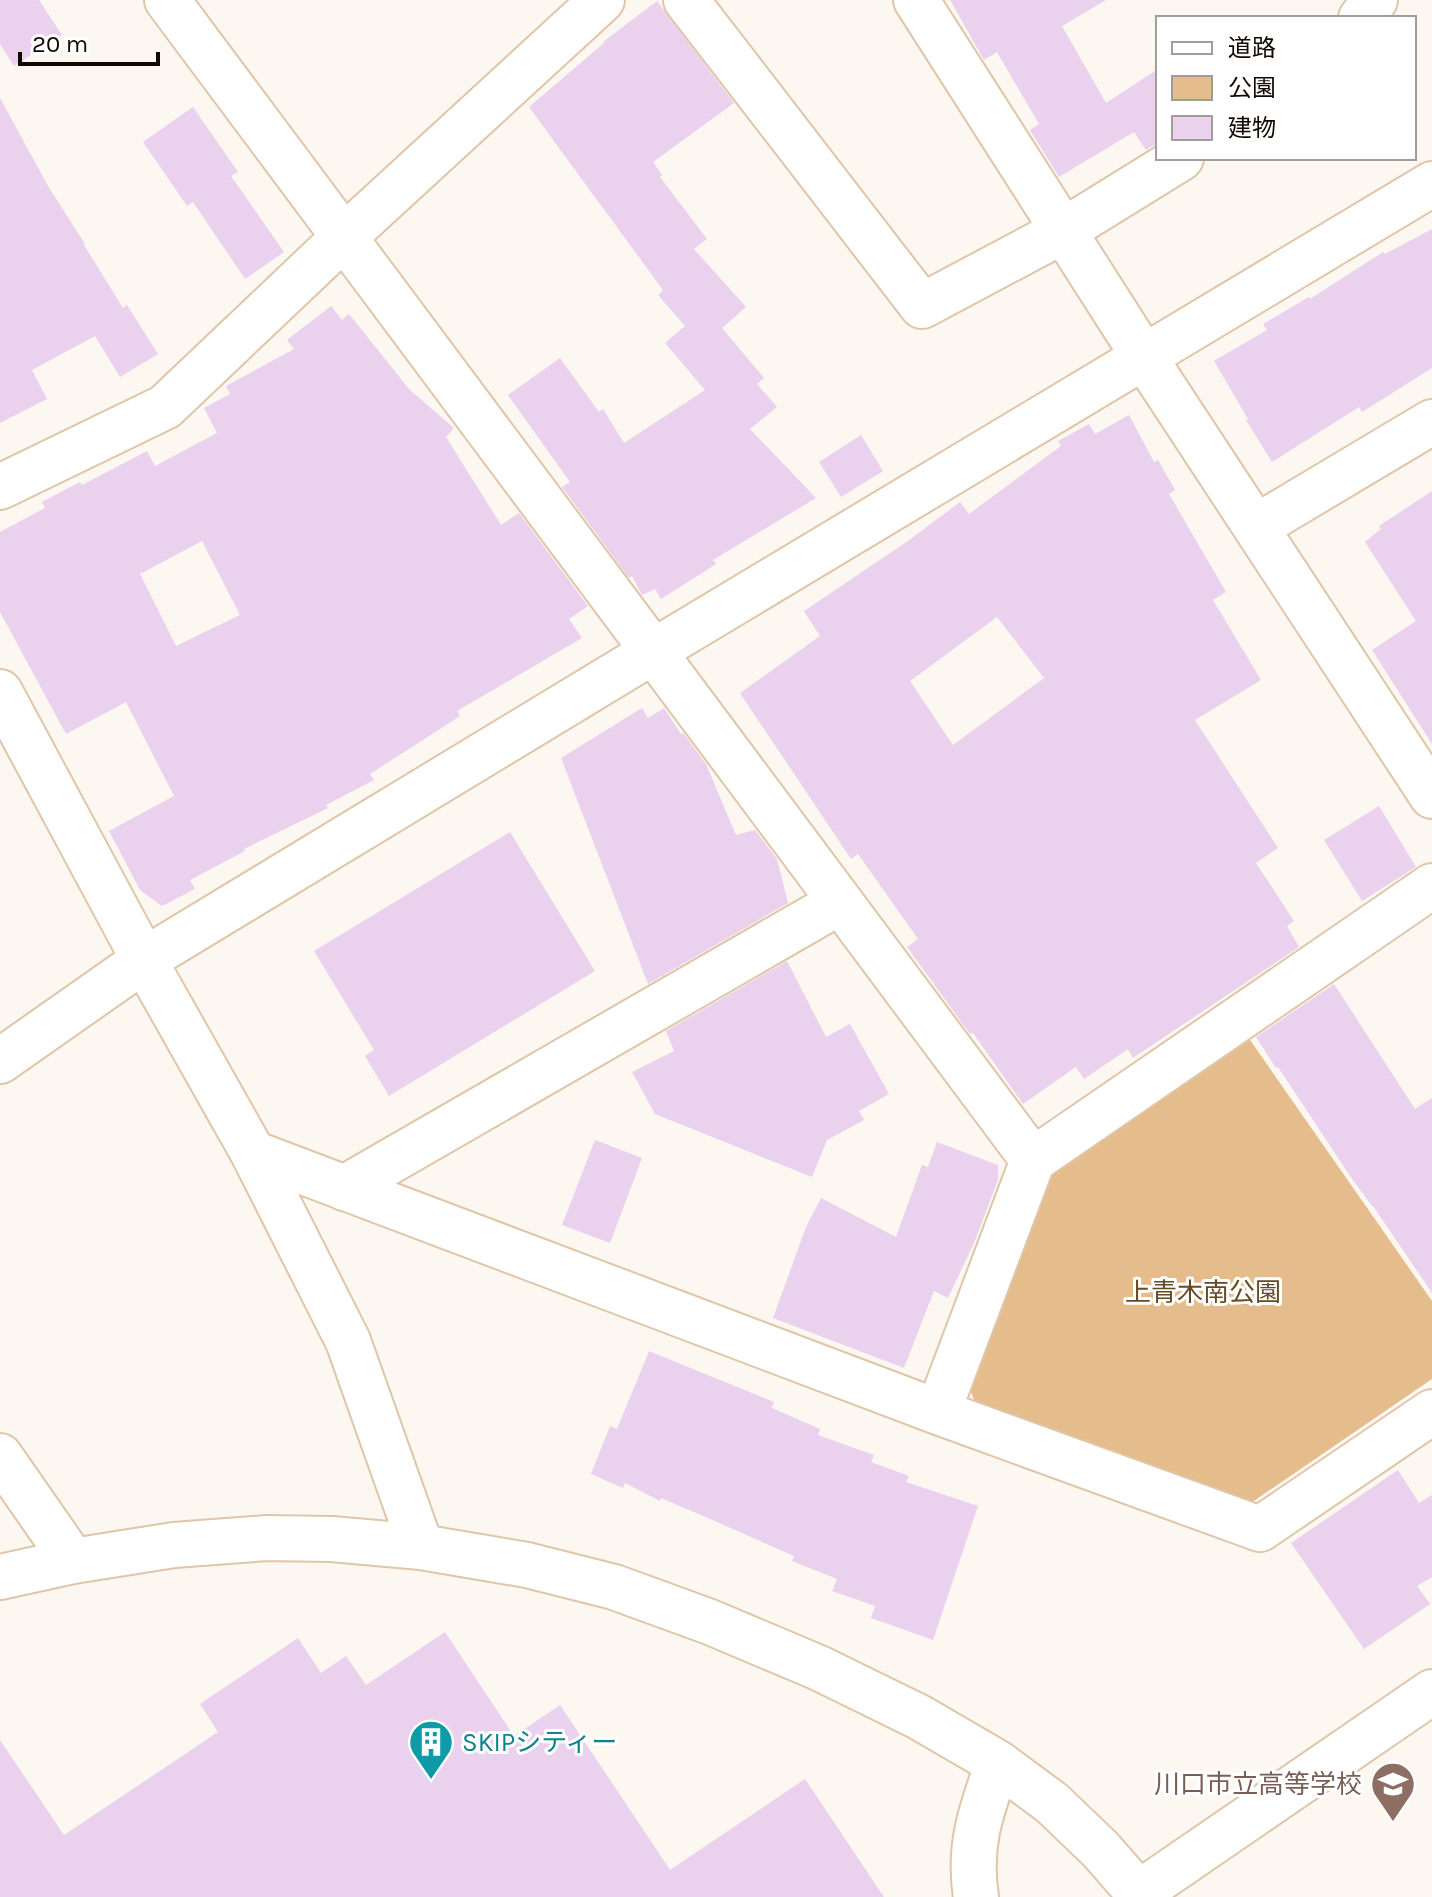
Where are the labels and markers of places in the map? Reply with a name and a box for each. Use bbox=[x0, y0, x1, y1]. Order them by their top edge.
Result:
building icon: SKIPシティー bbox=[407, 1718, 455, 1781]
place label: SKIPシティー bbox=[462, 1727, 618, 1758]
school or university icon: 川口市立高等学校 bbox=[1369, 1760, 1417, 1823]
place label: 川口市立高等学校 bbox=[1154, 1769, 1362, 1800]

